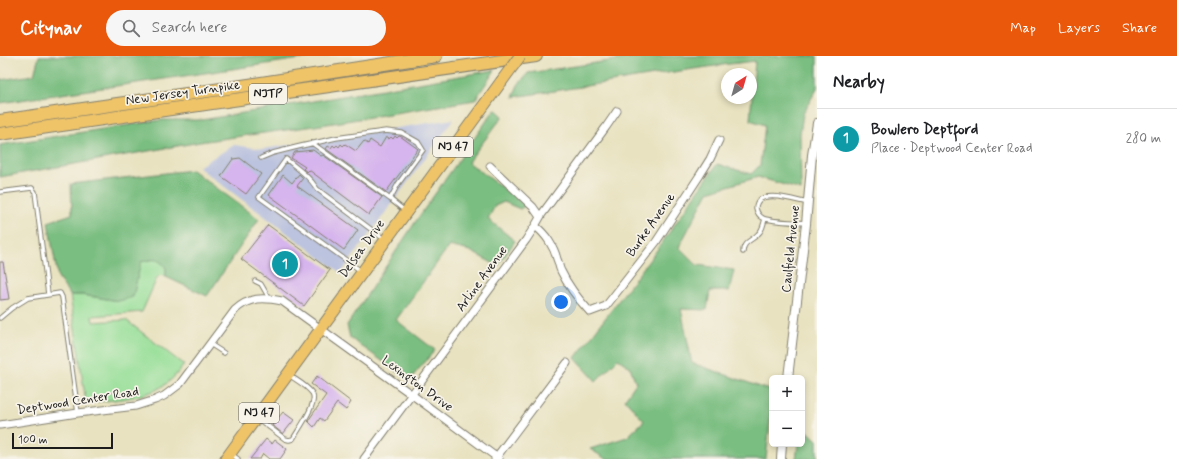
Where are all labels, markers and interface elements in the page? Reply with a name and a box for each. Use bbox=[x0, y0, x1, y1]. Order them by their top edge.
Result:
search box bbox=[106, 10, 386, 46]
text: Citynav bbox=[20, 16, 82, 41]
icon: search bbox=[120, 17, 142, 39]
text: Search here bbox=[152, 18, 227, 38]
text: Map bbox=[1010, 19, 1036, 37]
text: Layers bbox=[1058, 19, 1100, 37]
text: Share bbox=[1122, 19, 1157, 37]
north arrow bbox=[721, 68, 757, 104]
text: Nearby bbox=[833, 71, 885, 93]
street label: New Jersey Turnpike bbox=[125, 77, 241, 109]
road number: NJTP bbox=[249, 84, 287, 104]
text: Bowlero Deptford bbox=[871, 120, 978, 140]
text: 1 bbox=[843, 130, 849, 147]
text: 280 m bbox=[1126, 130, 1161, 147]
road number: NJ 47 bbox=[433, 137, 473, 157]
text: Place · Deptwood Center Road bbox=[871, 140, 1033, 157]
street label: Burke Avenue bbox=[623, 190, 679, 260]
street label: Caulfield Avenue bbox=[778, 204, 804, 294]
street label: Delsea Drive bbox=[335, 216, 389, 282]
street label: Arline Avenue bbox=[452, 243, 512, 315]
pin: 1 bbox=[272, 249, 298, 279]
your location bbox=[551, 292, 571, 312]
street label: Lexington Drive bbox=[377, 352, 456, 417]
map controls bbox=[769, 375, 805, 447]
button: + bbox=[769, 375, 805, 411]
street label: Deptwood Center Road bbox=[16, 383, 140, 419]
road number: NJ 47 bbox=[239, 403, 279, 423]
button: − bbox=[769, 411, 805, 447]
scale bar bbox=[12, 431, 113, 450]
text: 100 m bbox=[18, 433, 48, 447]

